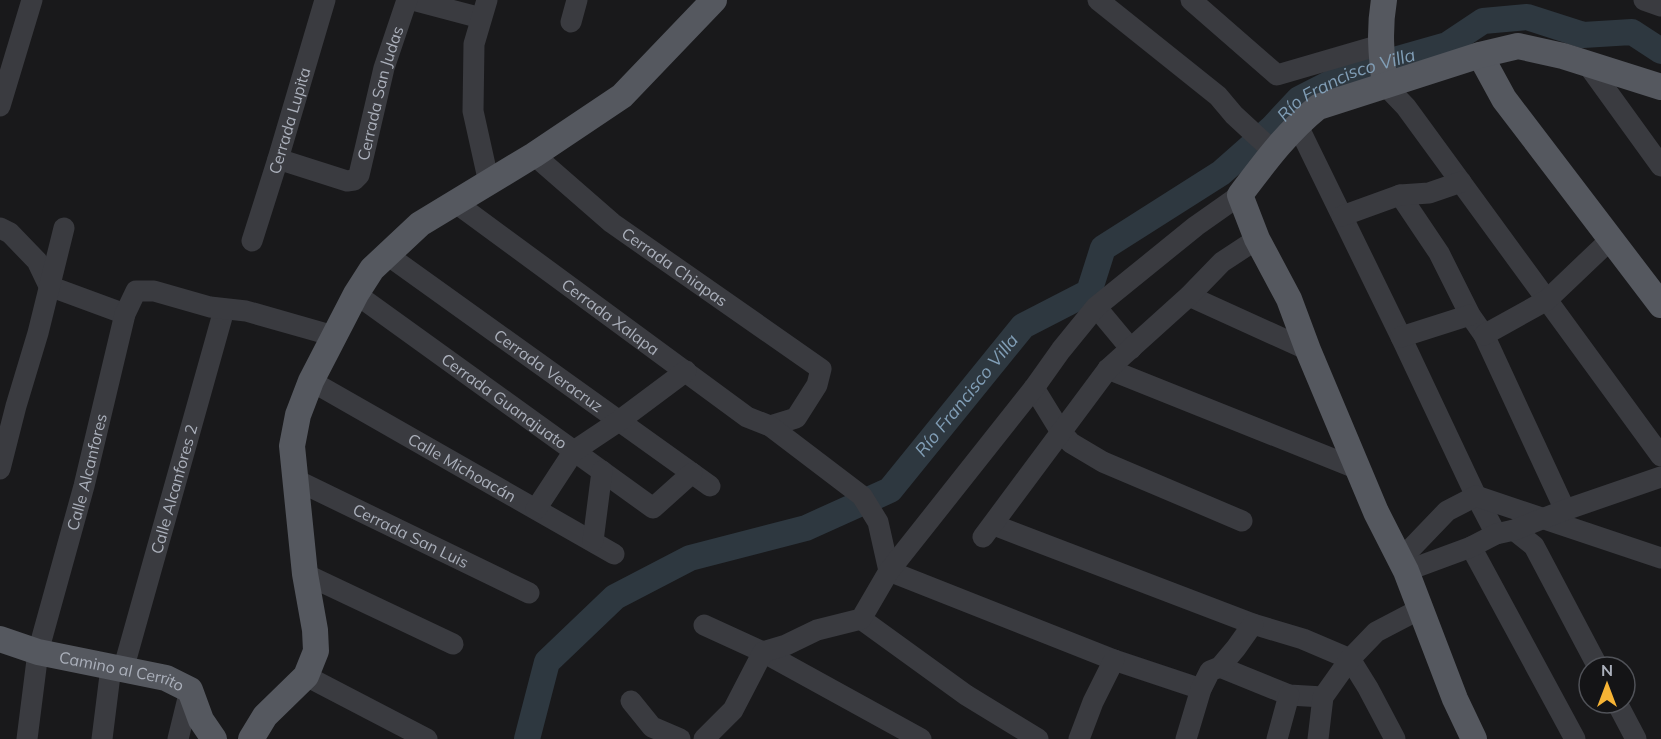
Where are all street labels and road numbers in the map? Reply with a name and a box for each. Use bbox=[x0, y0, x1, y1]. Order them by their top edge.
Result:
street label: Cerrada San Judas bbox=[353, 23, 408, 162]
street label: Cerrada Lupita bbox=[264, 65, 315, 176]
street label: Cerrada Chiapas bbox=[618, 223, 732, 311]
street label: Cerrada Xalapa bbox=[558, 274, 663, 359]
street label: Cerrada Veracruz bbox=[490, 325, 607, 416]
street label: Cerrada Guanajuato bbox=[438, 349, 571, 453]
street label: Calle Alcanfores bbox=[62, 412, 111, 533]
street label: Calle Alcanfores 2 bbox=[146, 422, 201, 556]
street label: Calle Michoacán bbox=[404, 429, 520, 506]
street label: Cerrada San Luis bbox=[350, 499, 472, 572]
street label: Camino al Cerrito bbox=[58, 647, 188, 695]

